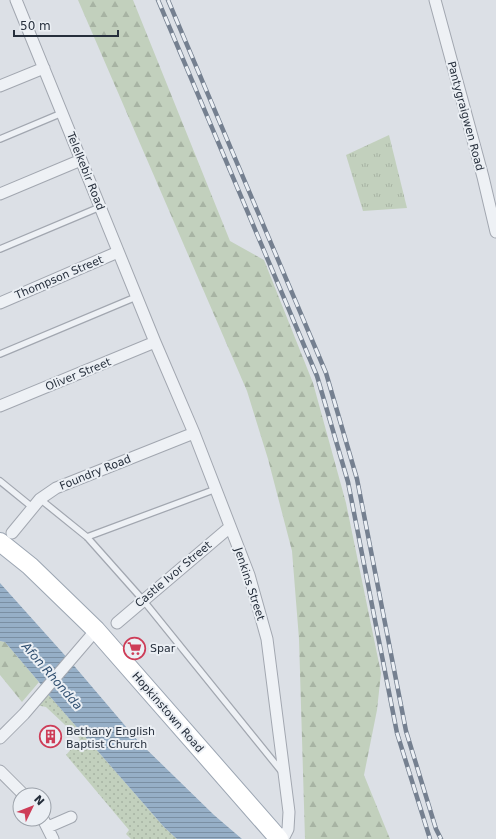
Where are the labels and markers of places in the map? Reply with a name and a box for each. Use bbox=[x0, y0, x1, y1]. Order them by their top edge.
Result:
supermarket icon: Spar bbox=[122, 635, 148, 661]
place label: Spar bbox=[150, 642, 176, 655]
building icon: Bethany English Baptist Church bbox=[38, 724, 64, 750]
place label: Bethany English Baptist Church bbox=[66, 725, 155, 751]

